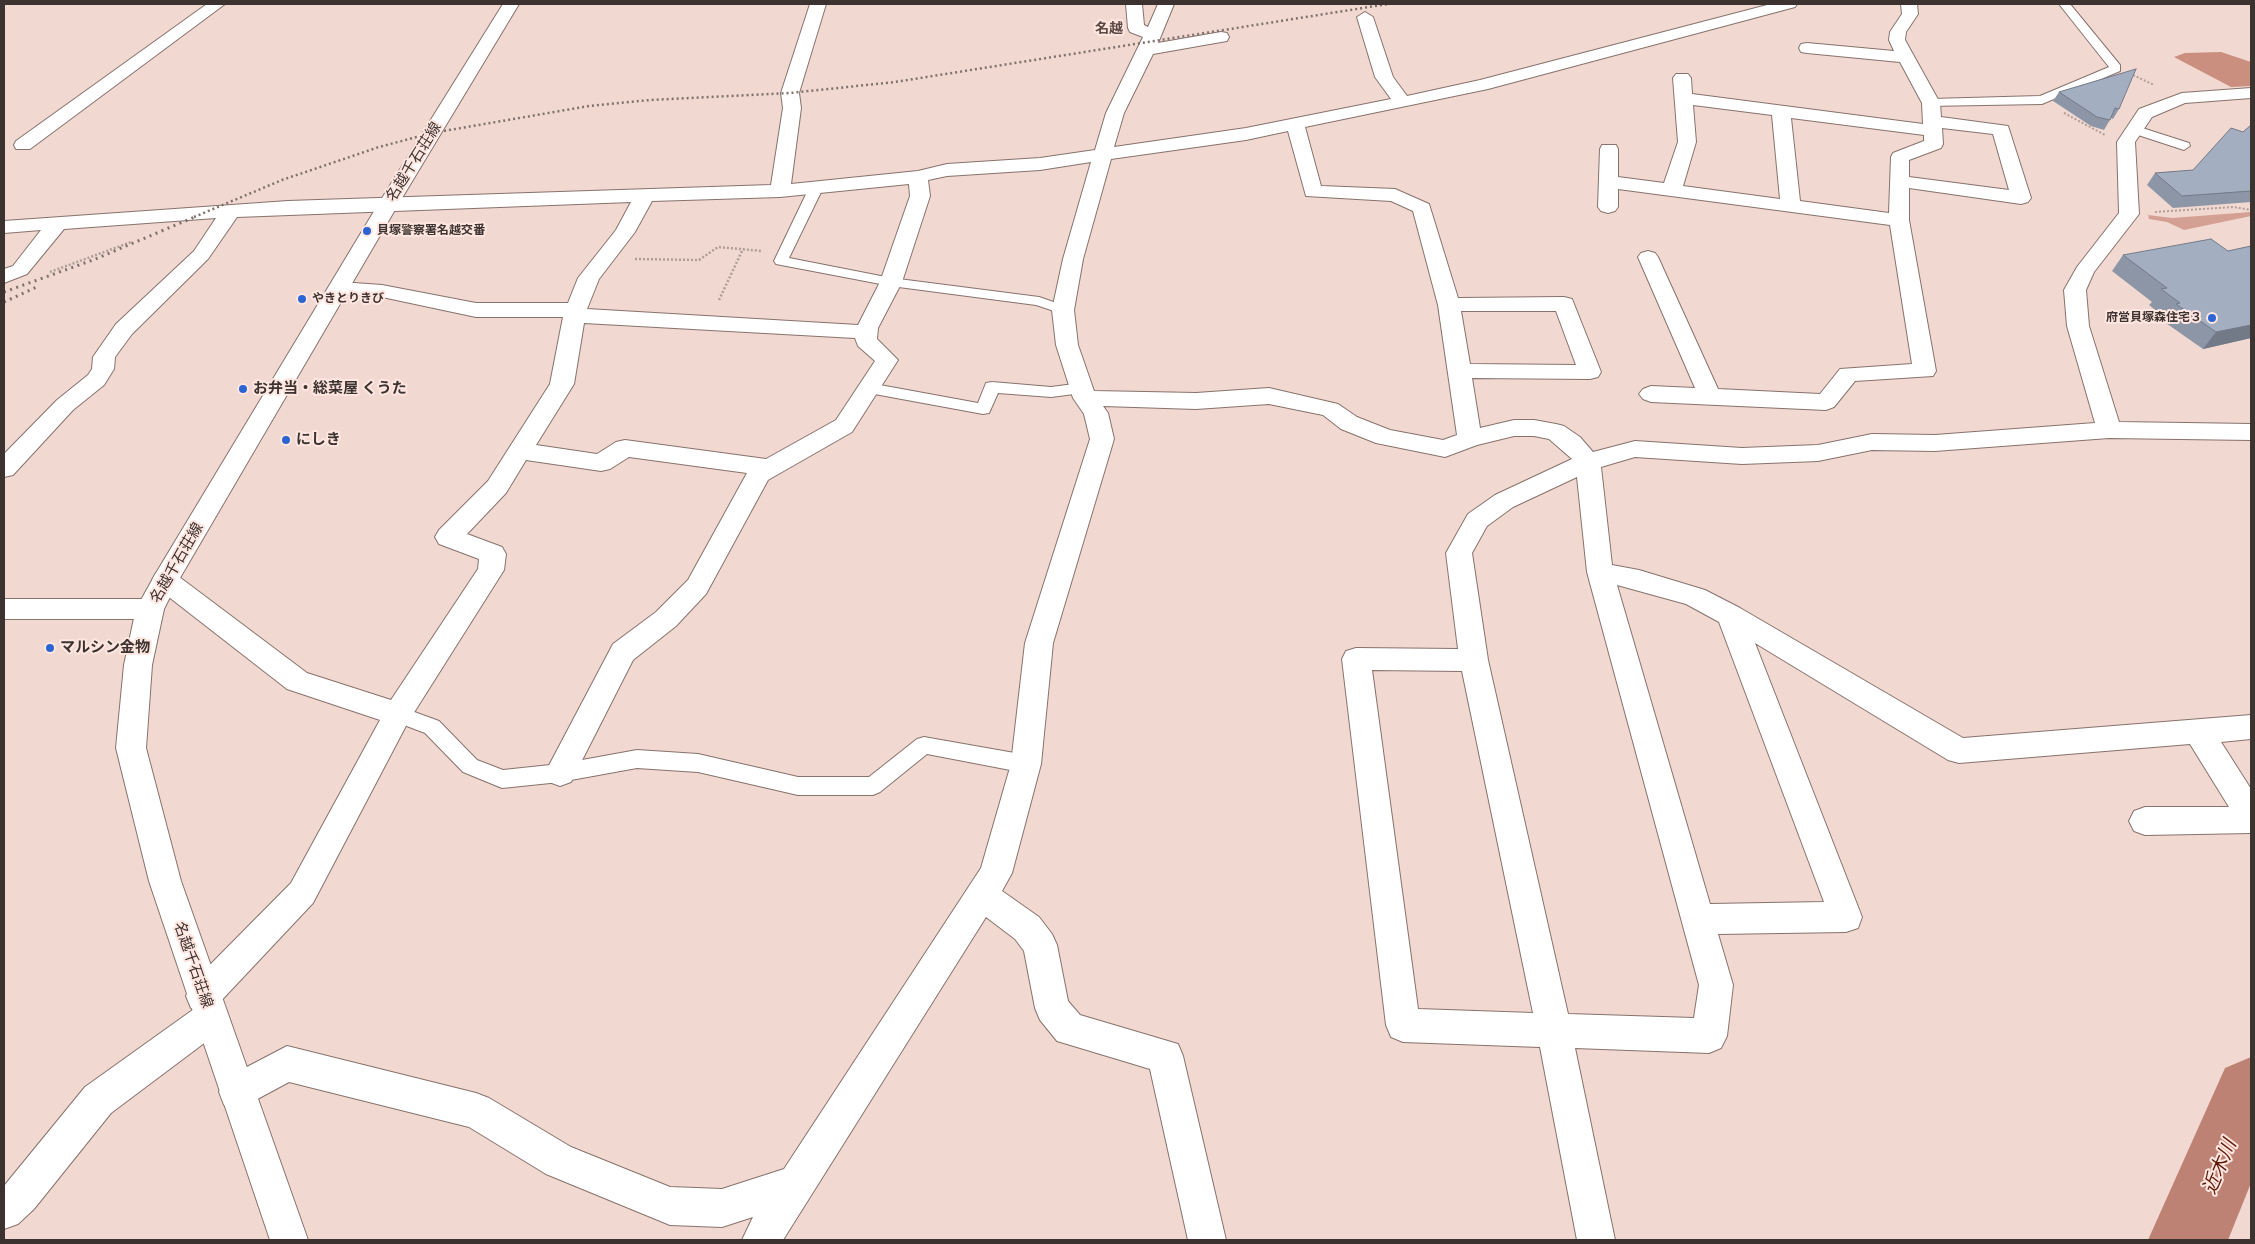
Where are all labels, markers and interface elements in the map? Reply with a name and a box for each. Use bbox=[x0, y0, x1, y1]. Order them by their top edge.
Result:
district label: 名越 bbox=[1095, 21, 1123, 37]
street label: 名越千石荘線 bbox=[383, 119, 445, 205]
place label: 貝塚警察署名越交番 bbox=[377, 224, 485, 238]
marker: 貝塚警察署名越交番 bbox=[361, 225, 373, 237]
place label: やきとりきび bbox=[312, 292, 384, 306]
marker: やきとりきび bbox=[296, 293, 308, 305]
place label: 府営貝塚森住宅３ bbox=[2106, 311, 2202, 325]
marker: 府営貝塚森住宅３ bbox=[2206, 312, 2218, 324]
place label: お弁当・総菜屋 くうた bbox=[253, 380, 407, 398]
marker: お弁当・総菜屋 くうた bbox=[237, 383, 249, 395]
place label: にしき bbox=[296, 431, 341, 449]
marker: にしき bbox=[280, 434, 292, 446]
street label: 名越千石荘線 bbox=[147, 520, 207, 606]
place label: マルシン金物 bbox=[60, 639, 150, 657]
marker: マルシン金物 bbox=[44, 642, 56, 654]
street label: 名越千石荘線 bbox=[170, 920, 216, 1010]
water label: 近木川 bbox=[2198, 1136, 2242, 1198]

